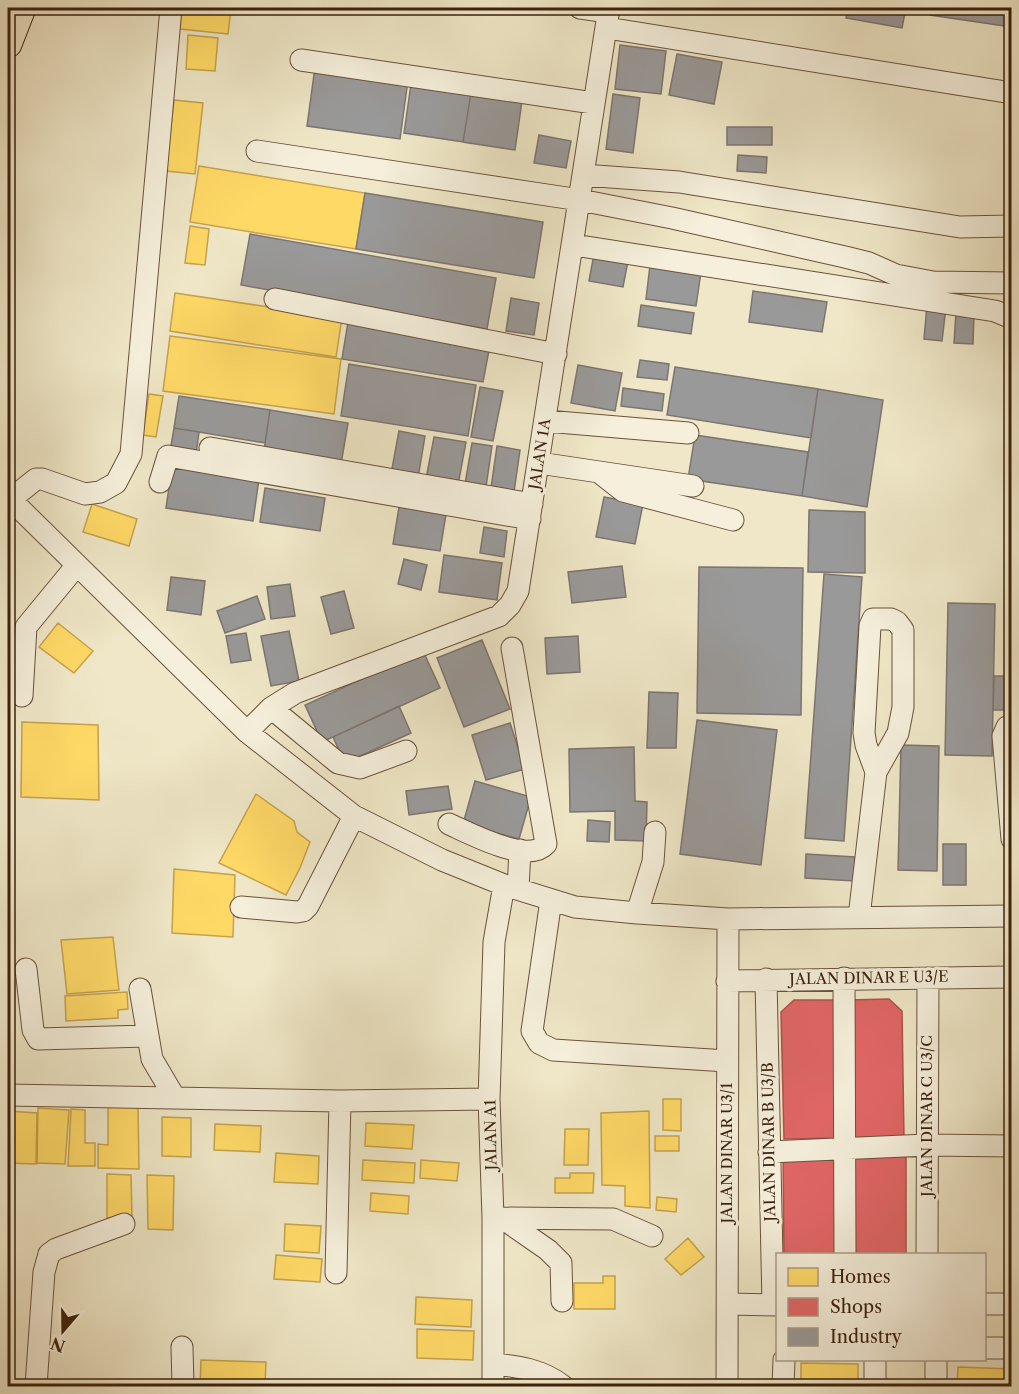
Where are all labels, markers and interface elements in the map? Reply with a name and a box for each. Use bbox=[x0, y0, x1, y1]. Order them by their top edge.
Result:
street label: JALAN 1A bbox=[524, 416, 555, 493]
street label: JALAN DINAR E U3/E bbox=[787, 967, 949, 988]
street label: JALAN DINAR C U3/C bbox=[917, 1035, 936, 1199]
street label: JALAN DINAR B U3/B bbox=[758, 1062, 779, 1224]
street label: JALAN DINAR U3/1 bbox=[717, 1082, 736, 1225]
street label: JALAN A1 bbox=[480, 1099, 501, 1173]
legend bbox=[776, 1253, 986, 1361]
text: Homes bbox=[830, 1266, 891, 1288]
text: Shops bbox=[830, 1296, 882, 1318]
north arrow bbox=[33, 1301, 93, 1361]
text: Industry bbox=[830, 1326, 903, 1348]
text: N bbox=[48, 1333, 68, 1357]

